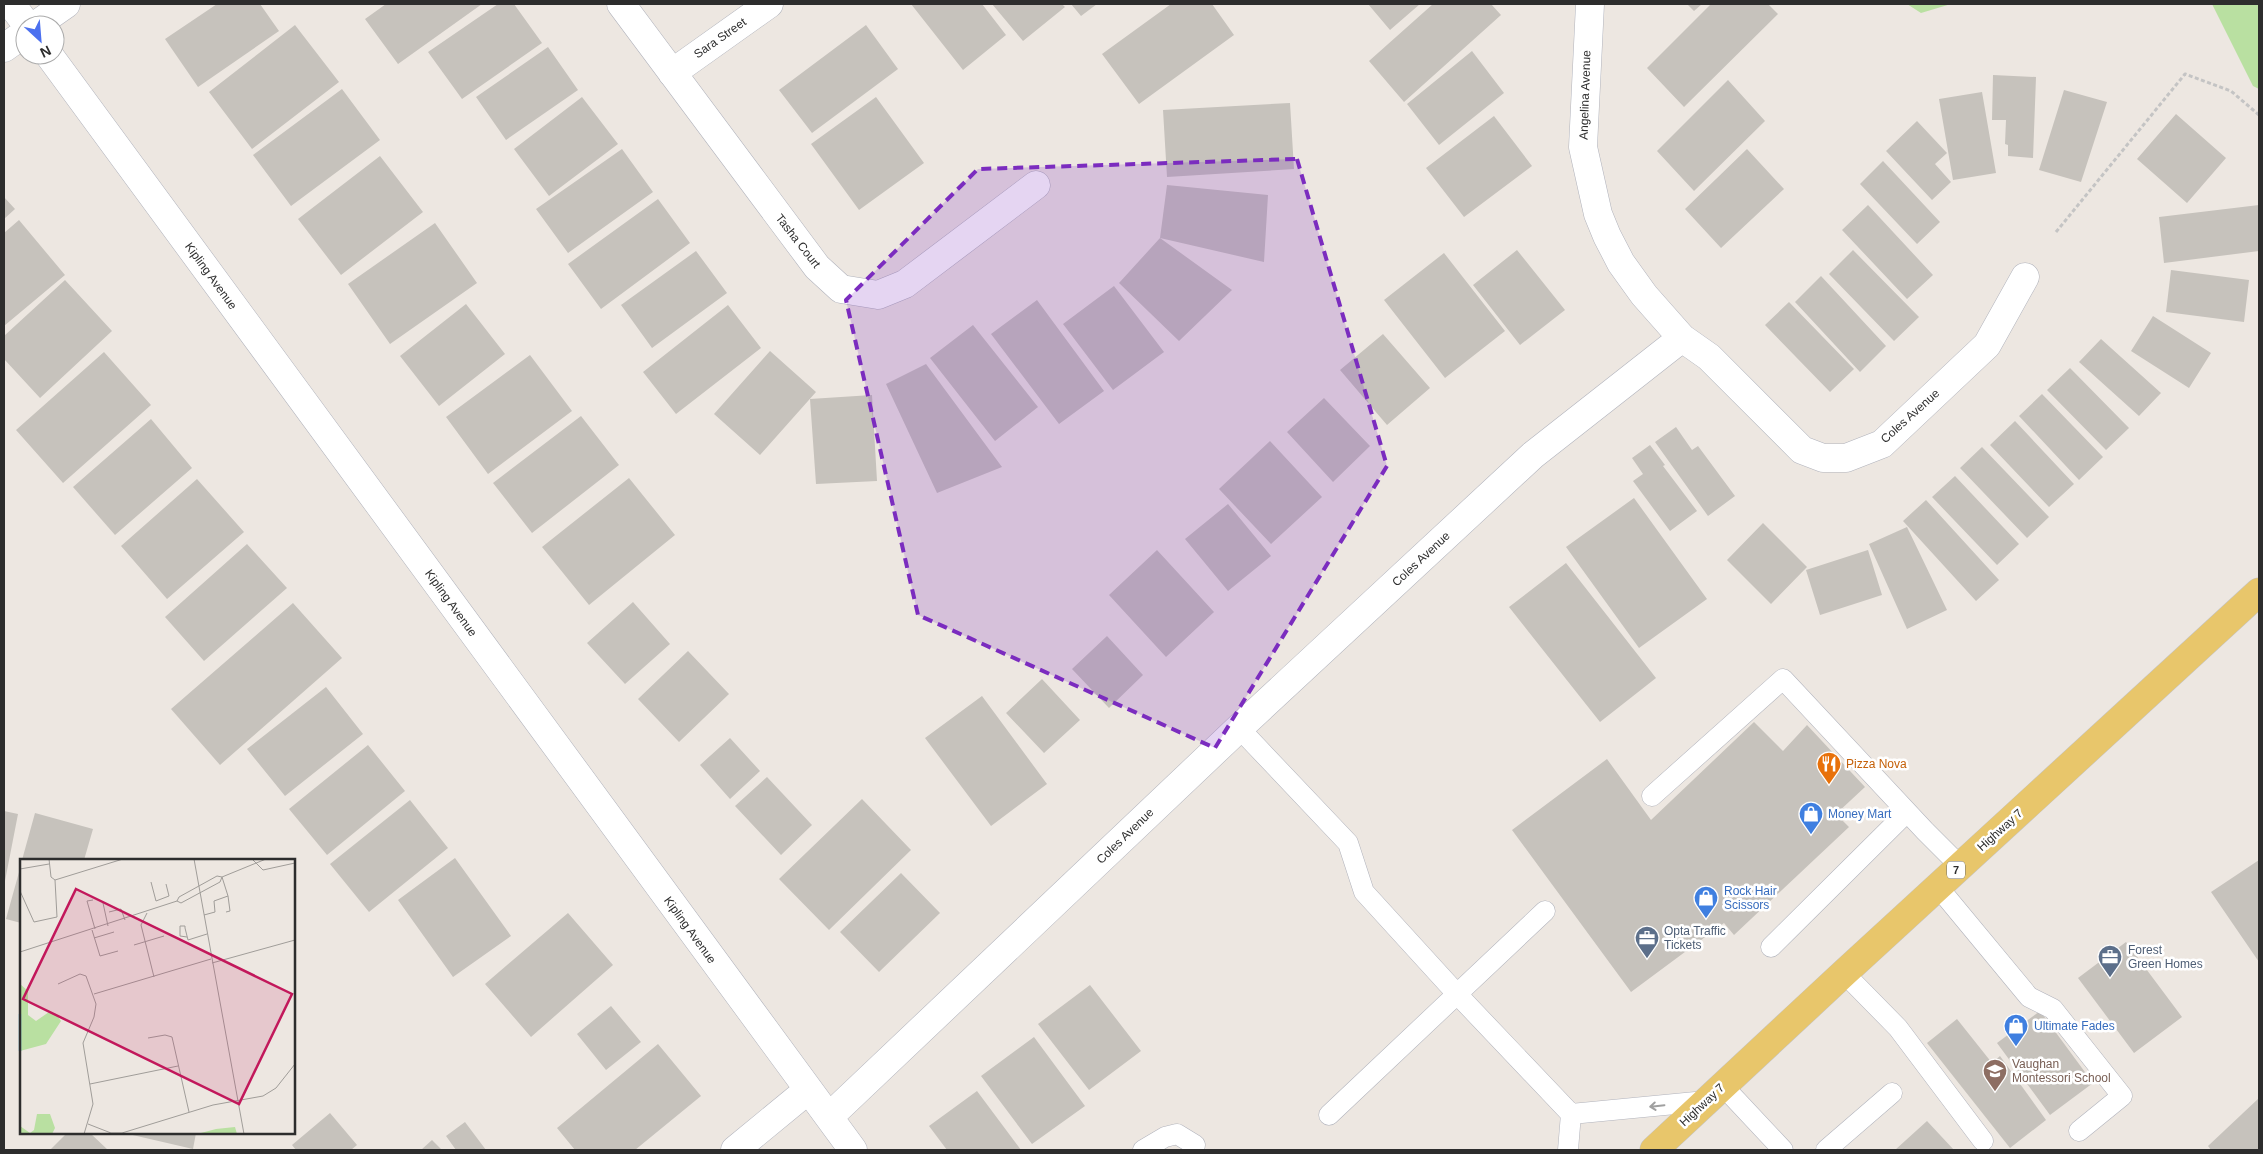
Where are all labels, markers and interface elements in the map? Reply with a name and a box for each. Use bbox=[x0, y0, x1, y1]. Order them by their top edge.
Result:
street label: Sara Street bbox=[691, 14, 749, 61]
north arrow bbox=[15, 15, 65, 65]
text: N bbox=[38, 42, 54, 61]
street label: Angelina Avenue bbox=[1576, 50, 1594, 140]
street label: Tasha Court bbox=[773, 211, 824, 271]
street label: Kipling Avenue bbox=[182, 240, 240, 312]
street label: Coles Avenue bbox=[1878, 386, 1942, 446]
street label: Coles Avenue bbox=[1389, 528, 1453, 589]
street label: Kipling Avenue bbox=[422, 567, 480, 639]
restaurant icon: Pizza Nova bbox=[1816, 751, 1842, 785]
place label: Pizza Nova bbox=[1846, 757, 1907, 771]
shop icon: Money Mart bbox=[1798, 801, 1824, 835]
street label: Coles Avenue bbox=[1094, 805, 1157, 867]
street label: Highway 7 bbox=[1974, 806, 2026, 854]
place label: Money Mart bbox=[1828, 807, 1892, 821]
inset map bbox=[20, 859, 295, 1134]
road number: 7 bbox=[1947, 862, 1965, 878]
place label: Rock Hair Scissors bbox=[1724, 884, 1777, 912]
shop icon: Rock Hair Scissors bbox=[1693, 885, 1719, 919]
street label: Kipling Avenue bbox=[661, 894, 719, 966]
place label: Opta Traffic Tickets bbox=[1664, 924, 1726, 952]
office icon: Opta Traffic Tickets bbox=[1634, 925, 1660, 959]
place label: Forest Green Homes bbox=[2128, 943, 2203, 971]
office icon: Forest Green Homes bbox=[2097, 944, 2123, 978]
shop icon: Ultimate Fades bbox=[2003, 1013, 2029, 1047]
place label: Ultimate Fades bbox=[2034, 1019, 2115, 1033]
place label: Vaughan Montessori School bbox=[2012, 1057, 2111, 1085]
school or university icon: Vaughan Montessori School bbox=[1982, 1058, 2008, 1092]
street label: Highway 7 bbox=[1677, 1081, 1727, 1129]
one-way arrow bbox=[1650, 1101, 1666, 1111]

